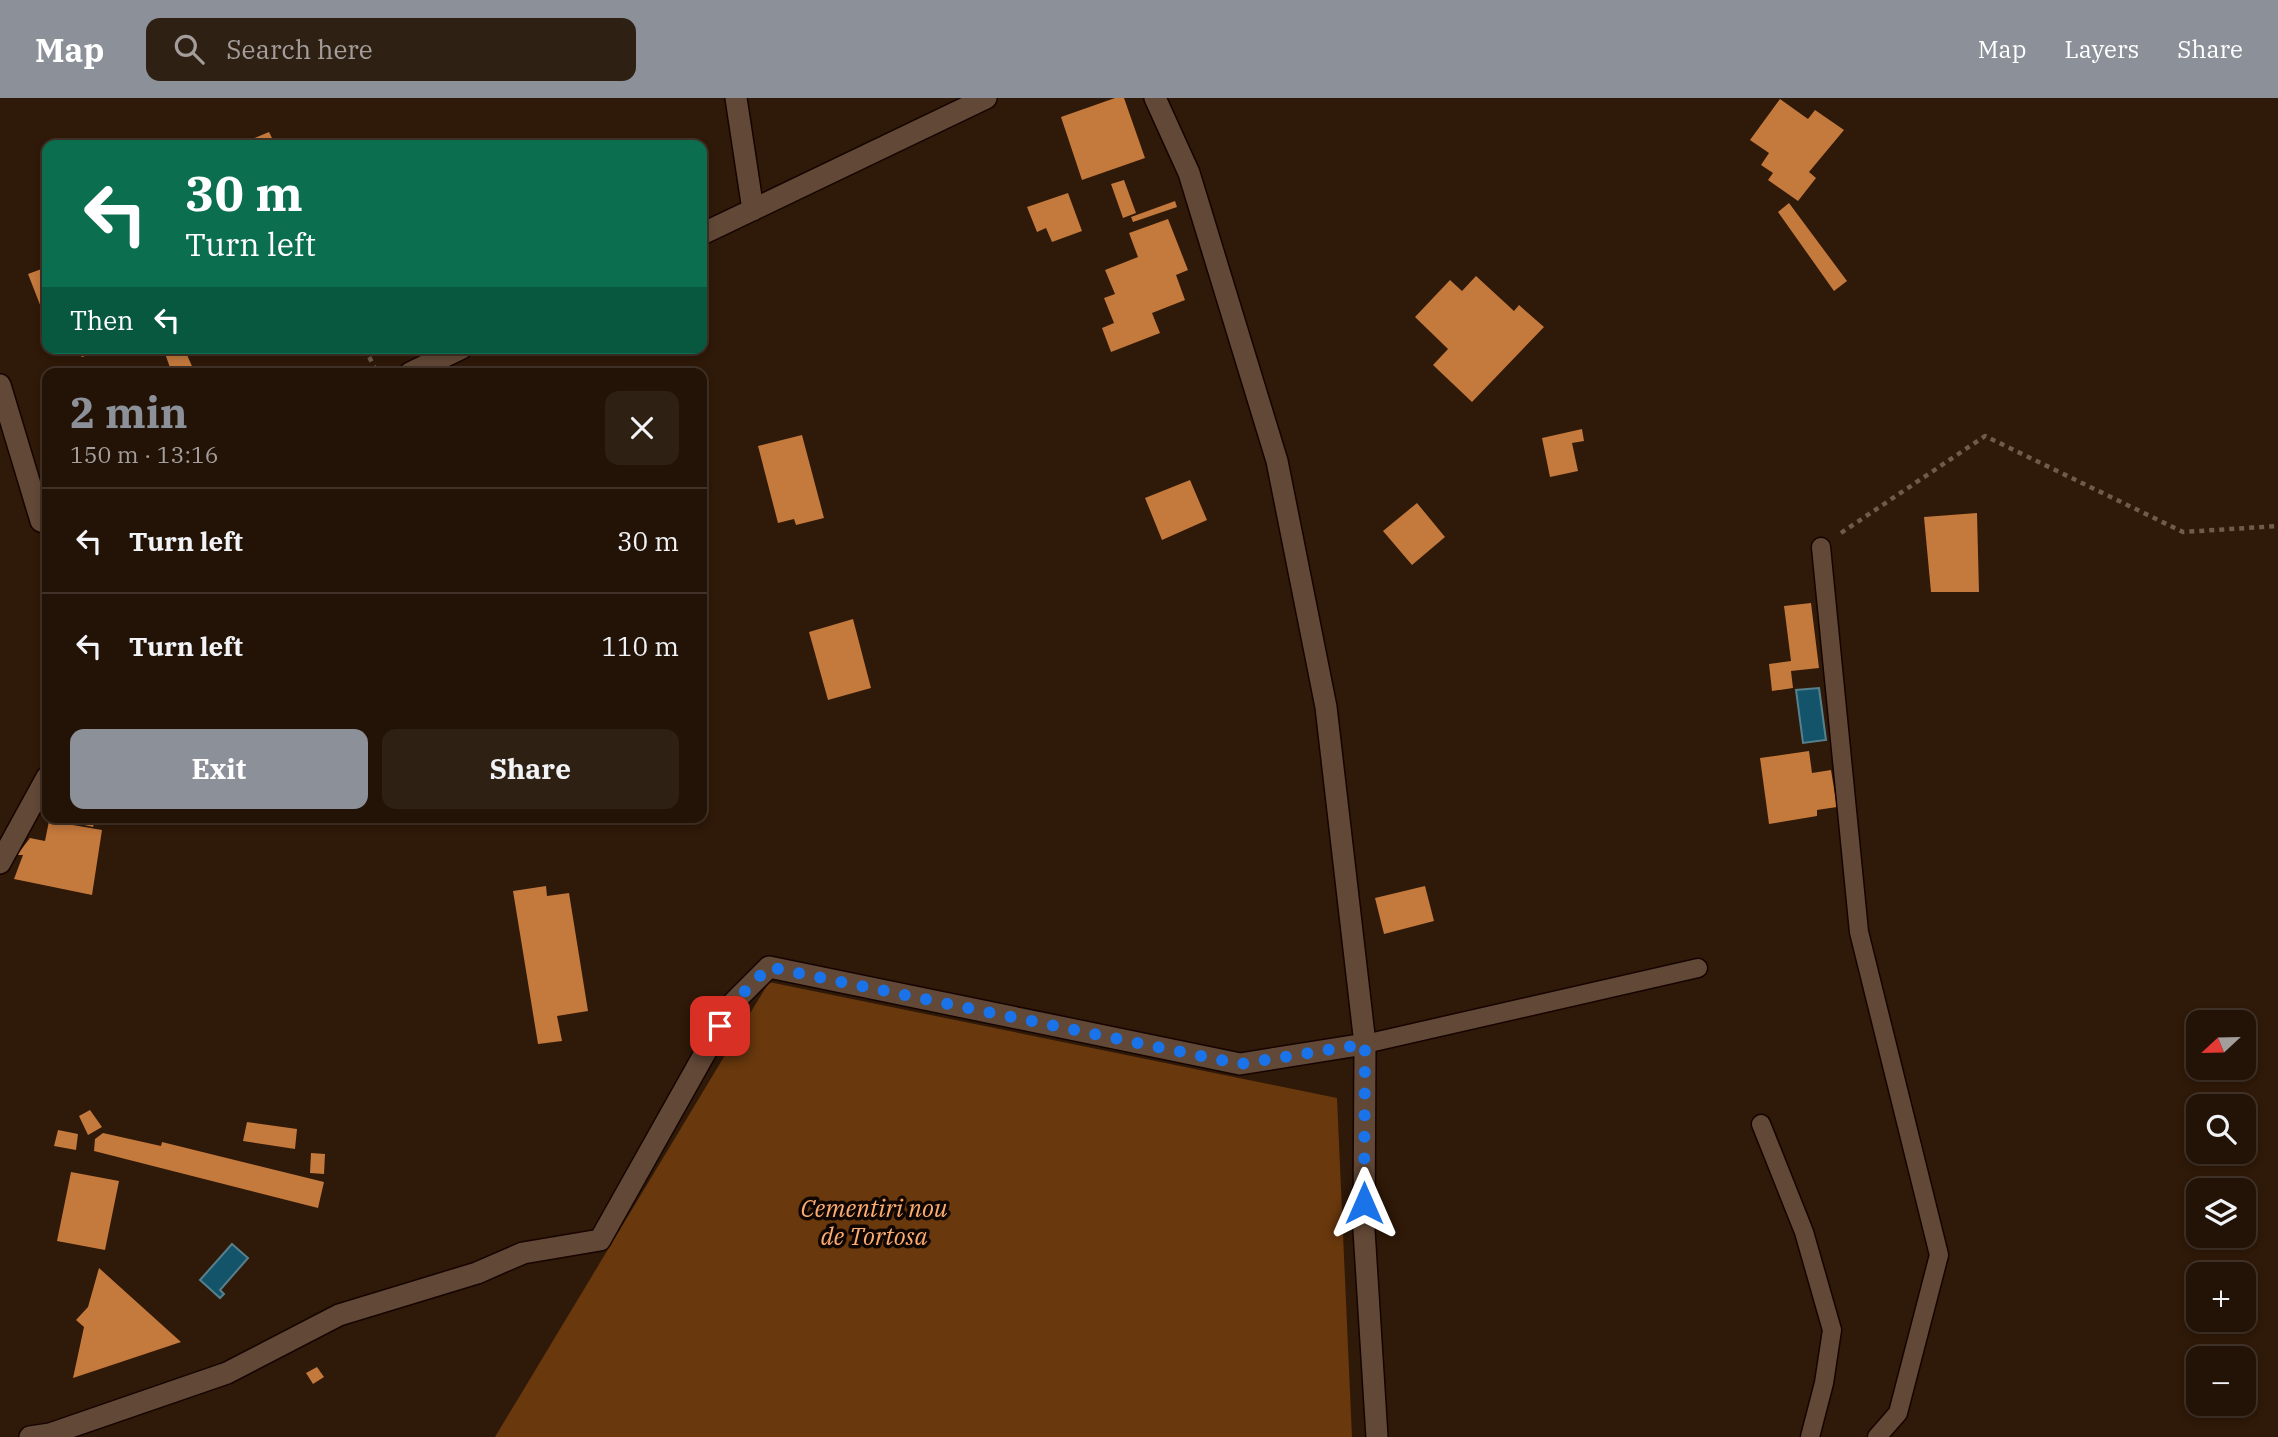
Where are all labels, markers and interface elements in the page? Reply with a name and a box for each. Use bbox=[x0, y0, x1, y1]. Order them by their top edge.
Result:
search box bbox=[146, 18, 636, 81]
text: Map bbox=[35, 28, 104, 71]
icon: search bbox=[170, 30, 208, 68]
text: Search here bbox=[226, 32, 373, 66]
text: Map bbox=[1978, 33, 2026, 65]
text: Layers bbox=[2064, 33, 2139, 65]
text: Share bbox=[2177, 33, 2243, 65]
text: 30 m bbox=[185, 161, 303, 224]
icon: left bbox=[70, 168, 161, 259]
text: Turn left bbox=[185, 223, 316, 265]
icon: left bbox=[148, 301, 186, 339]
text: Then bbox=[70, 303, 134, 337]
text: 2 min bbox=[70, 385, 188, 440]
button: close bbox=[605, 391, 679, 465]
text: 150 m · 13:16 bbox=[70, 439, 219, 469]
icon: left bbox=[70, 522, 108, 560]
text: Turn left bbox=[129, 524, 243, 558]
text: 30 m bbox=[617, 524, 679, 558]
icon: left bbox=[70, 627, 108, 665]
text: Turn left bbox=[129, 629, 243, 663]
text: 110 m bbox=[601, 629, 679, 663]
button: Exit bbox=[70, 729, 368, 809]
button: Share bbox=[382, 729, 679, 809]
pin bbox=[690, 996, 750, 1056]
icon: arrive bbox=[701, 1007, 739, 1045]
north arrow bbox=[2186, 1010, 2256, 1080]
map controls bbox=[2186, 1010, 2256, 1416]
button: search bbox=[2186, 1094, 2256, 1164]
position arrow bbox=[1327, 1166, 1401, 1240]
button: layers bbox=[2186, 1178, 2256, 1248]
park label: Cementiri nou de Tortosa bbox=[801, 1192, 948, 1252]
button: + bbox=[2186, 1262, 2256, 1332]
button: − bbox=[2186, 1346, 2256, 1416]

